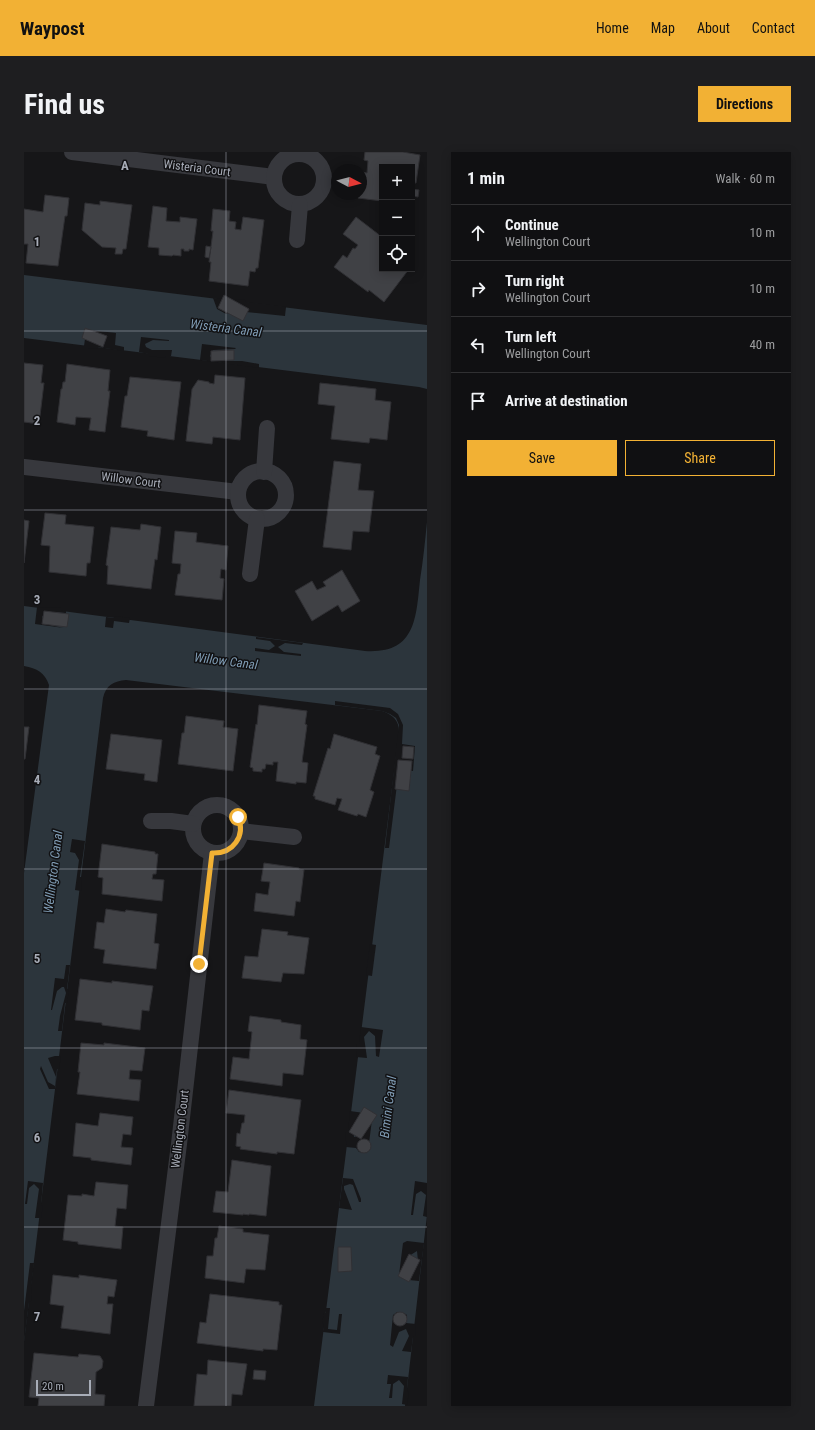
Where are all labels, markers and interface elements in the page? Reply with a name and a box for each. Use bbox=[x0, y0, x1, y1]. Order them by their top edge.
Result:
text: Waypost bbox=[20, 17, 85, 40]
text: Home bbox=[596, 20, 629, 36]
text: Map bbox=[651, 20, 675, 36]
text: About bbox=[697, 20, 730, 36]
text: Contact bbox=[752, 20, 795, 36]
button: Directions bbox=[698, 86, 791, 122]
text: Find us bbox=[24, 88, 105, 121]
street label: Wisteria Court bbox=[163, 157, 232, 179]
text: A bbox=[121, 158, 129, 173]
north arrow bbox=[331, 164, 367, 200]
map controls bbox=[379, 164, 415, 272]
button: + bbox=[379, 164, 415, 200]
text: 1 min bbox=[467, 168, 505, 188]
text: Walk · 60 m bbox=[715, 171, 775, 186]
button: − bbox=[379, 200, 415, 236]
text: Continue bbox=[505, 216, 559, 234]
icon: ahead bbox=[467, 222, 489, 244]
text: 10 m bbox=[749, 225, 775, 240]
text: 1 bbox=[34, 234, 40, 249]
text: Wellington Court bbox=[505, 234, 590, 249]
button: locate bbox=[379, 236, 415, 272]
text: Turn right bbox=[505, 272, 564, 290]
icon: right bbox=[467, 278, 489, 300]
text: 10 m bbox=[749, 281, 775, 296]
text: Wellington Court bbox=[505, 290, 590, 305]
water label: Wisteria Canal bbox=[189, 316, 264, 340]
text: Turn left bbox=[505, 328, 556, 346]
icon: left bbox=[467, 334, 489, 356]
text: 40 m bbox=[749, 337, 775, 352]
text: Wellington Court bbox=[505, 346, 590, 361]
icon: arrive bbox=[467, 390, 489, 412]
text: Arrive at destination bbox=[505, 392, 628, 410]
text: 2 bbox=[34, 413, 41, 428]
button: Save bbox=[467, 440, 617, 476]
button: Share bbox=[625, 440, 775, 476]
street label: Willow Court bbox=[100, 469, 162, 491]
text: 3 bbox=[34, 592, 40, 607]
water label: Willow Canal bbox=[193, 650, 260, 672]
text: 4 bbox=[34, 772, 41, 787]
route start bbox=[229, 808, 247, 826]
water label: Wellington Canal bbox=[40, 829, 66, 914]
text: 5 bbox=[34, 951, 41, 966]
route end bbox=[190, 955, 208, 973]
water label: Bimini Canal bbox=[377, 1074, 399, 1139]
street label: Wellington Court bbox=[168, 1089, 192, 1169]
text: 6 bbox=[34, 1130, 41, 1145]
text: 7 bbox=[34, 1309, 41, 1324]
scale bar bbox=[36, 1378, 91, 1397]
text: 20 m bbox=[42, 1380, 64, 1393]

